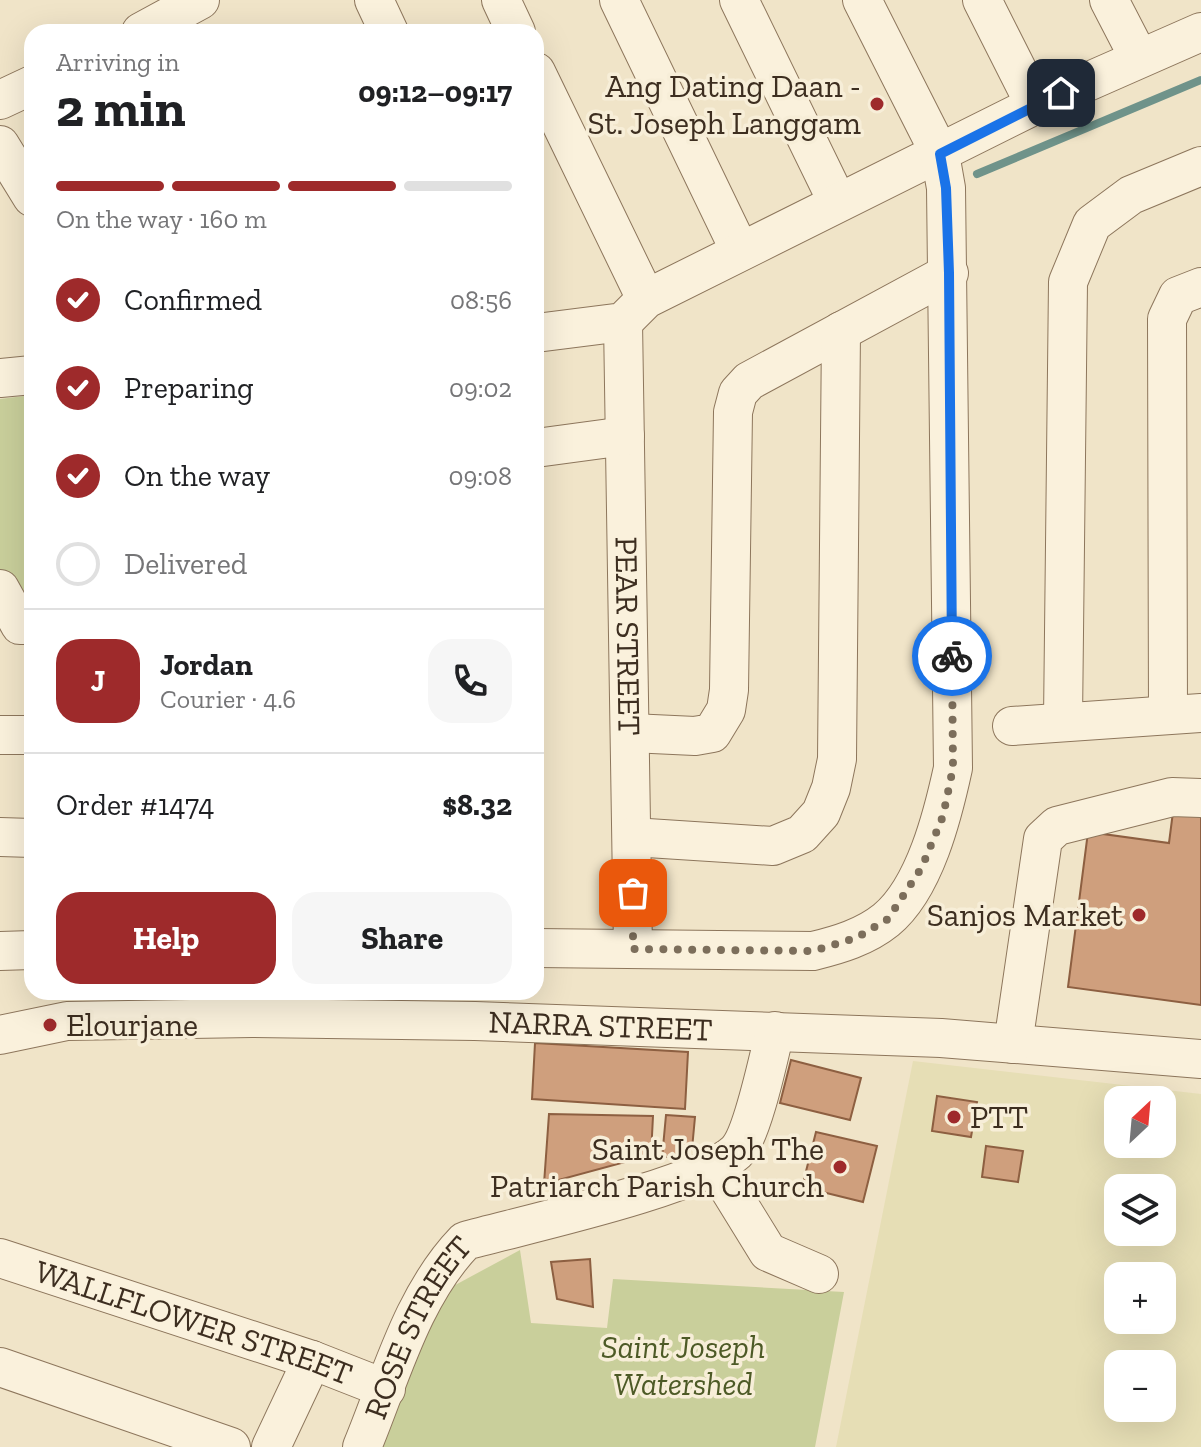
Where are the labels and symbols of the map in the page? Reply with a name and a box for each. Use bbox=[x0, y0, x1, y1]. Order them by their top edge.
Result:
pin bbox=[1027, 59, 1095, 127]
place label: Ang Dating Daan - St. Joseph Langgam bbox=[588, 67, 861, 142]
marker: Ang Dating Daan - St. Joseph Langgam bbox=[868, 95, 886, 113]
street label: PEAR STREET bbox=[607, 536, 649, 736]
courier bbox=[912, 616, 992, 696]
pin bbox=[599, 859, 667, 927]
place label: Sanjos Market bbox=[927, 896, 1123, 934]
marker: Sanjos Market bbox=[1130, 906, 1148, 924]
street label: NARRA STREET bbox=[488, 1002, 713, 1049]
place label: Elourjane bbox=[66, 1006, 198, 1044]
marker: Elourjane bbox=[41, 1016, 59, 1034]
north arrow bbox=[1104, 1086, 1176, 1158]
place label: PTT bbox=[970, 1098, 1028, 1136]
marker: PTT bbox=[945, 1108, 963, 1126]
place label: Saint Joseph The Patriarch Parish Church bbox=[490, 1130, 824, 1205]
marker: Saint Joseph The Patriarch Parish Church bbox=[831, 1158, 849, 1176]
street label: ROSE STREET bbox=[356, 1228, 479, 1424]
street label: WALLFLOWER STREET bbox=[30, 1252, 358, 1393]
park label: Saint Joseph Watershed bbox=[601, 1328, 765, 1403]

